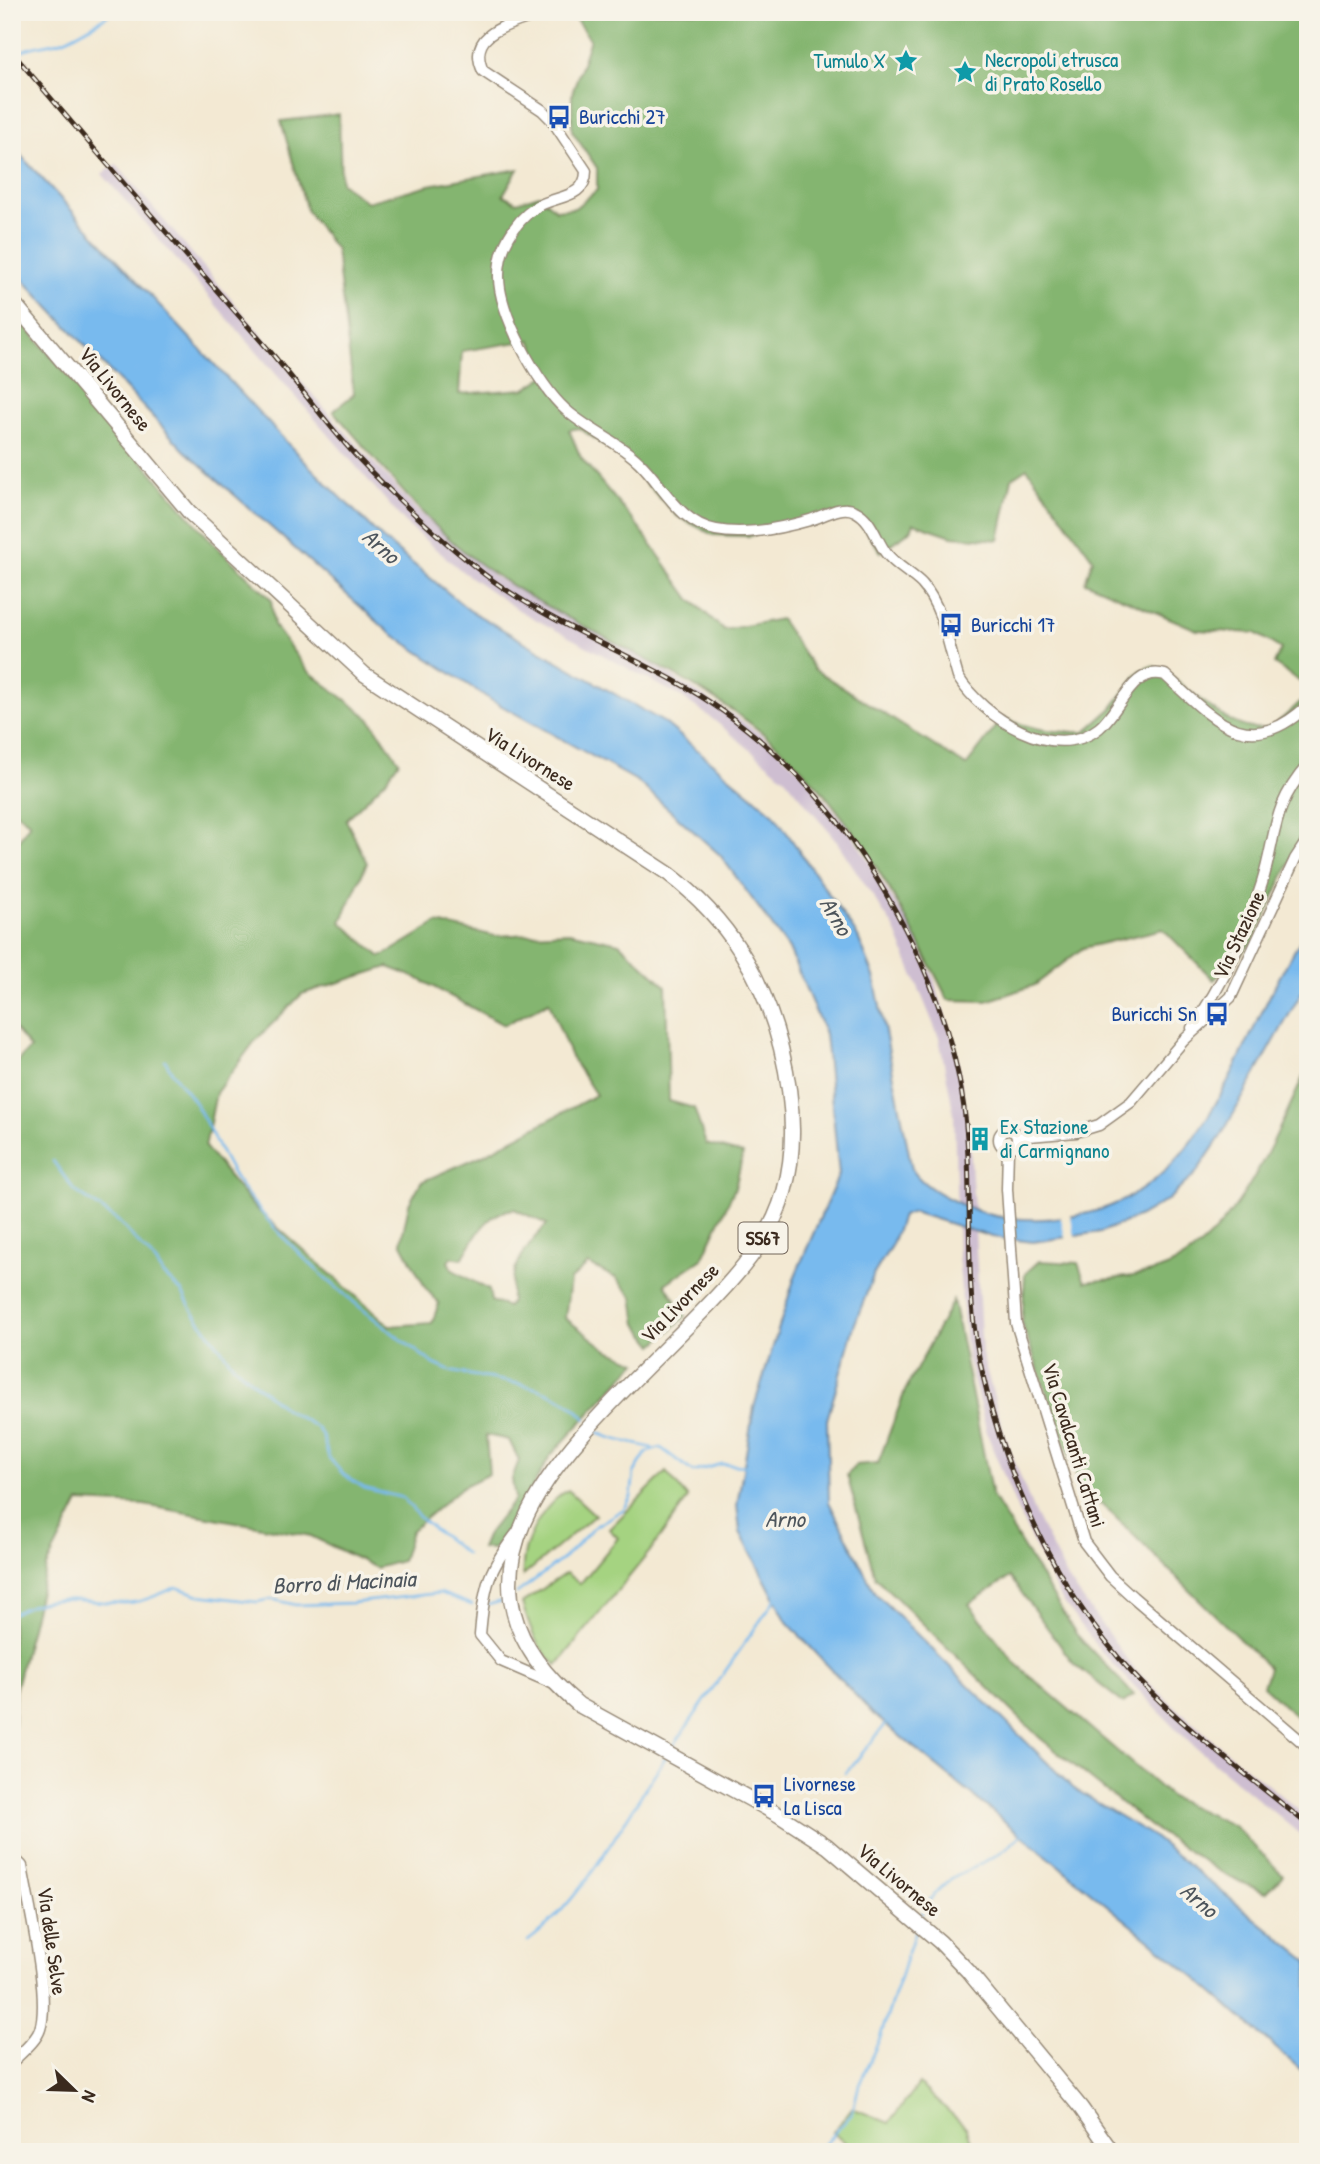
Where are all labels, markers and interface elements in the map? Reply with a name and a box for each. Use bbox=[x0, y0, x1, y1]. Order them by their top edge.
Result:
place label: Necropoli etrusca di Prato Rosello bbox=[985, 45, 1118, 98]
place label: Tumulo X bbox=[814, 46, 886, 75]
place icon: Tumulo X bbox=[892, 47, 920, 75]
place icon: Necropoli etrusca di Prato Rosello bbox=[951, 58, 979, 86]
place label: Buricchi 27 bbox=[579, 102, 666, 131]
bus stop icon: Buricchi 27 bbox=[545, 103, 573, 131]
street label: Via Livornese bbox=[72, 340, 159, 437]
water label: Arno bbox=[356, 521, 408, 571]
place label: Buricchi 17 bbox=[971, 610, 1056, 639]
bus stop icon: Buricchi 17 bbox=[937, 611, 965, 639]
street label: Via Livornese bbox=[480, 719, 581, 798]
street label: Via Stazione bbox=[1205, 886, 1272, 984]
water label: Arno bbox=[813, 891, 861, 942]
place label: Buricchi Sn bbox=[1111, 999, 1197, 1028]
bus stop icon: Buricchi Sn bbox=[1203, 1000, 1231, 1028]
place label: Ex Stazione di Carmignano bbox=[1000, 1112, 1110, 1165]
building icon: Ex Stazione di Carmignano bbox=[966, 1125, 994, 1153]
road number: SS67 bbox=[738, 1222, 788, 1254]
street label: Via Livornese bbox=[634, 1256, 725, 1349]
street label: Via Cavalcanti Cattani bbox=[1036, 1359, 1113, 1531]
water label: Arno bbox=[765, 1503, 807, 1534]
water label: Borro di Macinaia bbox=[272, 1562, 418, 1601]
place label: Livornese La Lisca bbox=[784, 1769, 856, 1822]
bus stop icon: Livornese La Lisca bbox=[750, 1782, 778, 1810]
street label: Via Livornese bbox=[851, 1836, 947, 1923]
water label: Arno bbox=[1174, 1875, 1226, 1925]
street label: Via delle Selve bbox=[31, 1885, 74, 1997]
north arrow bbox=[38, 2056, 108, 2126]
text: N bbox=[76, 2087, 104, 2106]

